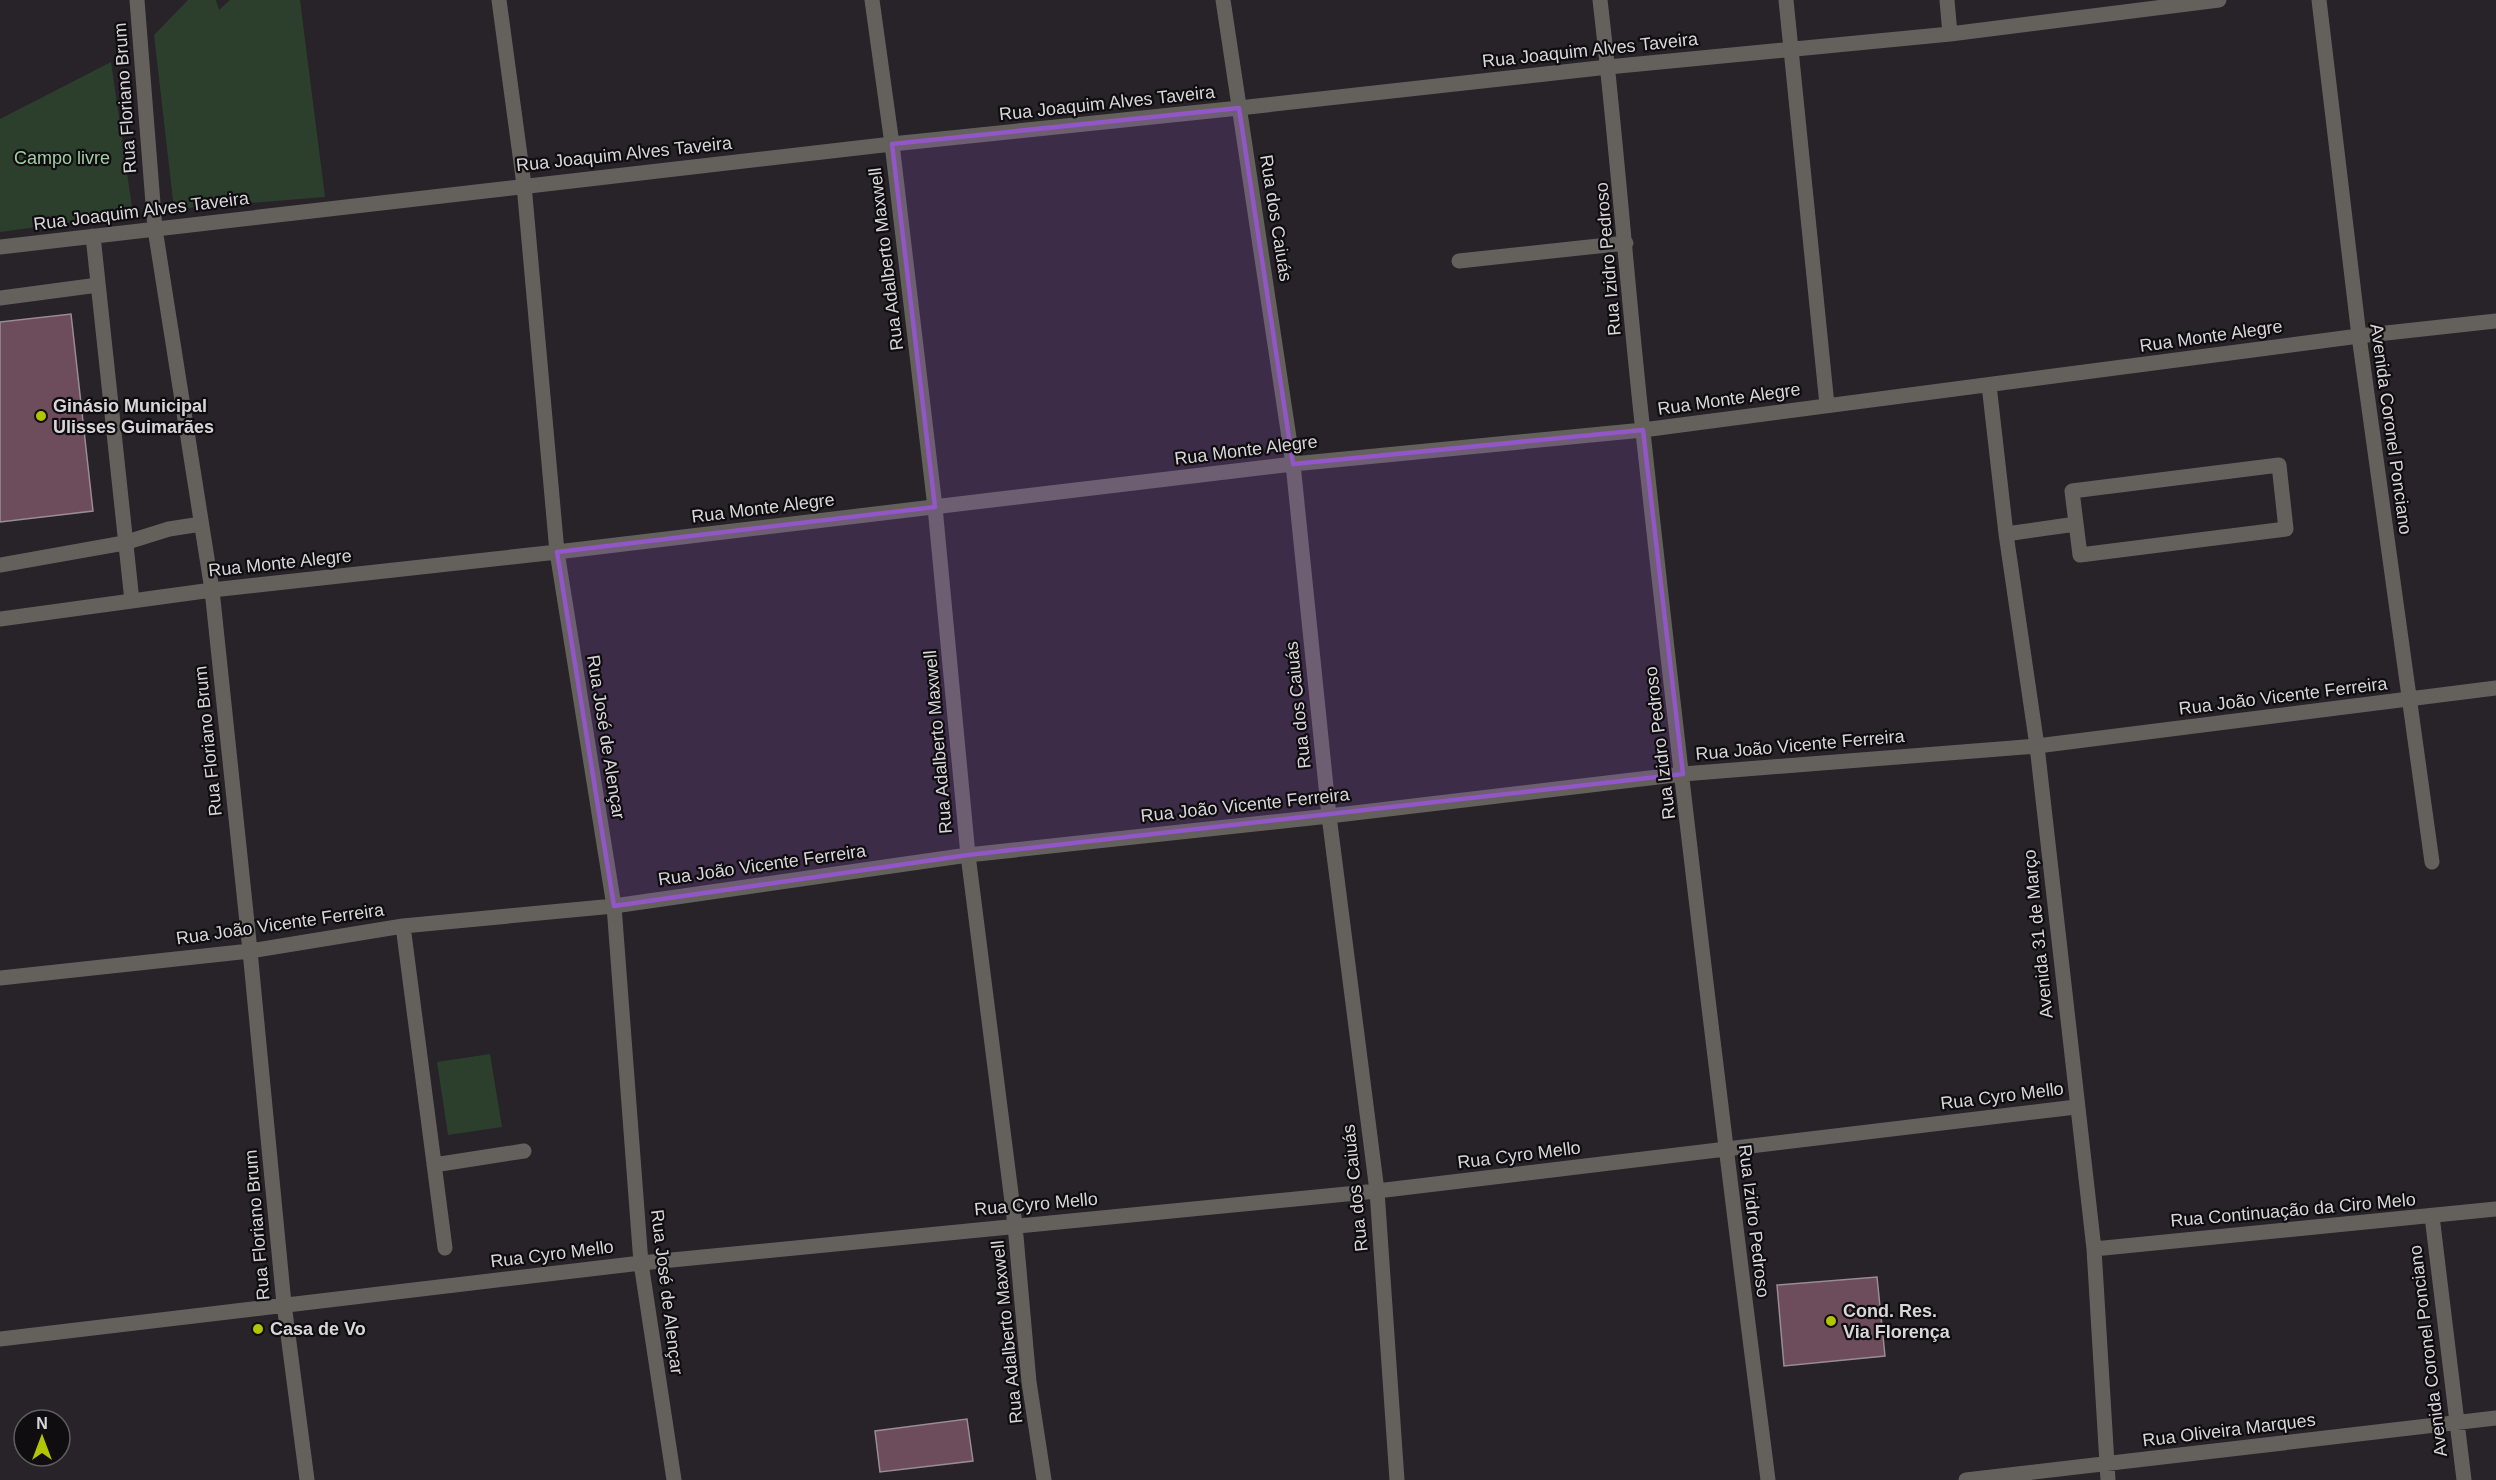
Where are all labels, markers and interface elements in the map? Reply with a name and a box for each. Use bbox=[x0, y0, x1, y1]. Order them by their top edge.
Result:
street label: Rua Floriano Brum bbox=[110, 22, 140, 174]
street label: Rua Joaquim Alves Taveira bbox=[1481, 29, 1700, 71]
street label: Rua Joaquim Alves Taveira bbox=[998, 82, 1217, 124]
street label: Rua Joaquim Alves Taveira bbox=[515, 133, 734, 175]
park label: Campo livre bbox=[14, 148, 110, 168]
street label: Rua dos Caiuás bbox=[1256, 153, 1296, 283]
street label: Rua Adalberto Maxwell bbox=[865, 166, 907, 352]
street label: Rua Izidro Pedroso bbox=[1591, 181, 1625, 337]
street label: Rua Joaquim Alves Taveira bbox=[32, 188, 251, 234]
street label: Rua Monte Alegre bbox=[2138, 316, 2284, 356]
street label: Avenida Coronel Ponciano bbox=[2366, 322, 2416, 536]
street label: Rua Monte Alegre bbox=[1656, 379, 1802, 419]
place label: Ginásio Municipal Ulisses Guimarães bbox=[53, 396, 214, 437]
marker: Ginásio Municipal Ulisses Guimarães bbox=[34, 409, 48, 423]
street label: Rua Monte Alegre bbox=[1173, 431, 1319, 469]
street label: Rua Monte Alegre bbox=[690, 489, 836, 527]
street label: Rua Monte Alegre bbox=[207, 546, 353, 580]
street label: Rua dos Caiuás bbox=[1281, 640, 1315, 770]
street label: Rua Adalberto Maxwell bbox=[920, 649, 956, 835]
street label: Rua José de Alençar bbox=[583, 653, 629, 821]
street label: Rua Floriano Brum bbox=[190, 665, 226, 817]
street label: Rua Izidro Pedroso bbox=[1641, 665, 1679, 821]
street label: Rua João Vicente Ferreira bbox=[2178, 673, 2389, 719]
street label: Rua João Vicente Ferreira bbox=[1695, 726, 1906, 764]
street label: Rua João Vicente Ferreira bbox=[1140, 784, 1351, 826]
street label: Rua João Vicente Ferreira bbox=[657, 840, 868, 890]
street label: Avenida 31 de Março bbox=[2019, 849, 2057, 1019]
street label: Rua João Vicente Ferreira bbox=[175, 899, 386, 949]
street label: Rua Cyro Mello bbox=[1939, 1079, 2065, 1113]
street label: Rua dos Caiuás bbox=[1338, 1123, 1372, 1253]
street label: Rua Cyro Mello bbox=[1456, 1138, 1582, 1172]
street label: Rua Izidro Pedroso bbox=[1735, 1143, 1773, 1299]
street label: Rua Floriano Brum bbox=[240, 1149, 274, 1301]
street label: Rua Cyro Mello bbox=[973, 1189, 1099, 1219]
street label: Rua Continuação da Ciro Melo bbox=[2170, 1189, 2416, 1231]
street label: Rua José de Alençar bbox=[647, 1208, 687, 1376]
street label: Rua Cyro Mello bbox=[489, 1237, 615, 1271]
street label: Rua Adalberto Maxwell bbox=[987, 1239, 1027, 1425]
street label: Avenida Coronel Ponciano bbox=[2405, 1244, 2451, 1458]
place label: Cond. Res. Via Florença bbox=[1843, 1301, 1951, 1342]
marker: Cond. Res. Via Florença bbox=[1824, 1314, 1838, 1328]
place label: Casa de Vo bbox=[270, 1319, 366, 1339]
marker: Casa de Vo bbox=[251, 1322, 265, 1336]
north arrow bbox=[12, 1408, 72, 1468]
street label: Rua Oliveira Marques bbox=[2141, 1409, 2317, 1451]
text: N bbox=[36, 1415, 48, 1432]

